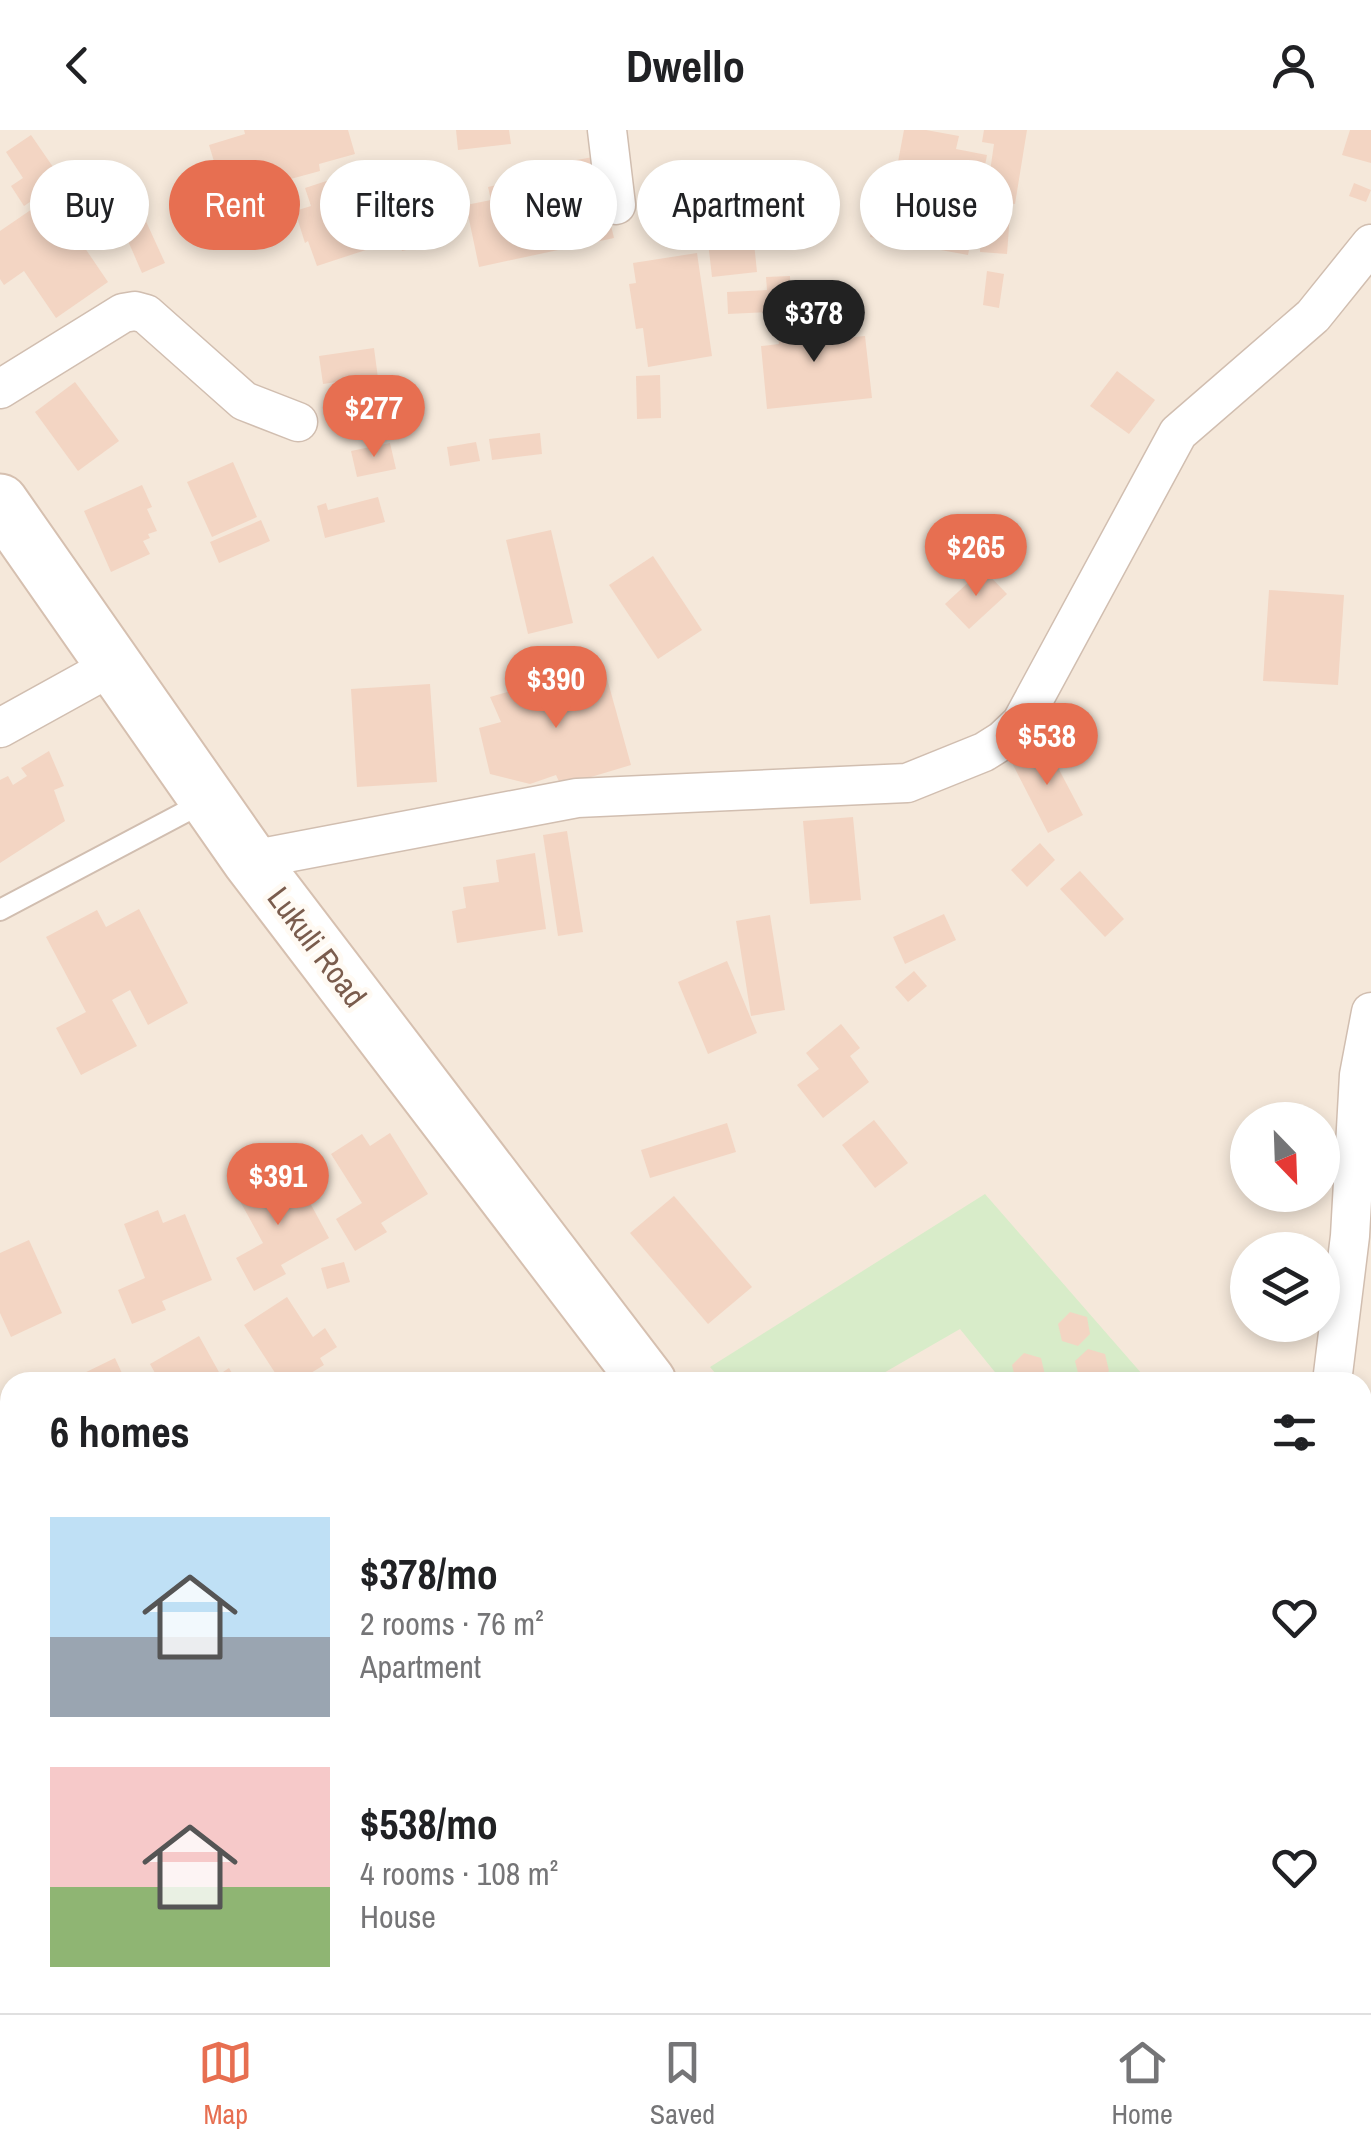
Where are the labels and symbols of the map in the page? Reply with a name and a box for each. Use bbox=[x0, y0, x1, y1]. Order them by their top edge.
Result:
pin: $378 bbox=[755, 280, 873, 365]
pin: $277 bbox=[315, 375, 433, 460]
pin: $265 bbox=[917, 514, 1035, 599]
pin: $390 bbox=[497, 646, 615, 731]
pin: $538 bbox=[988, 703, 1106, 788]
street label: Lukuli Road bbox=[258, 878, 377, 1016]
north arrow bbox=[1230, 1102, 1340, 1212]
pin: $391 bbox=[219, 1143, 337, 1228]

